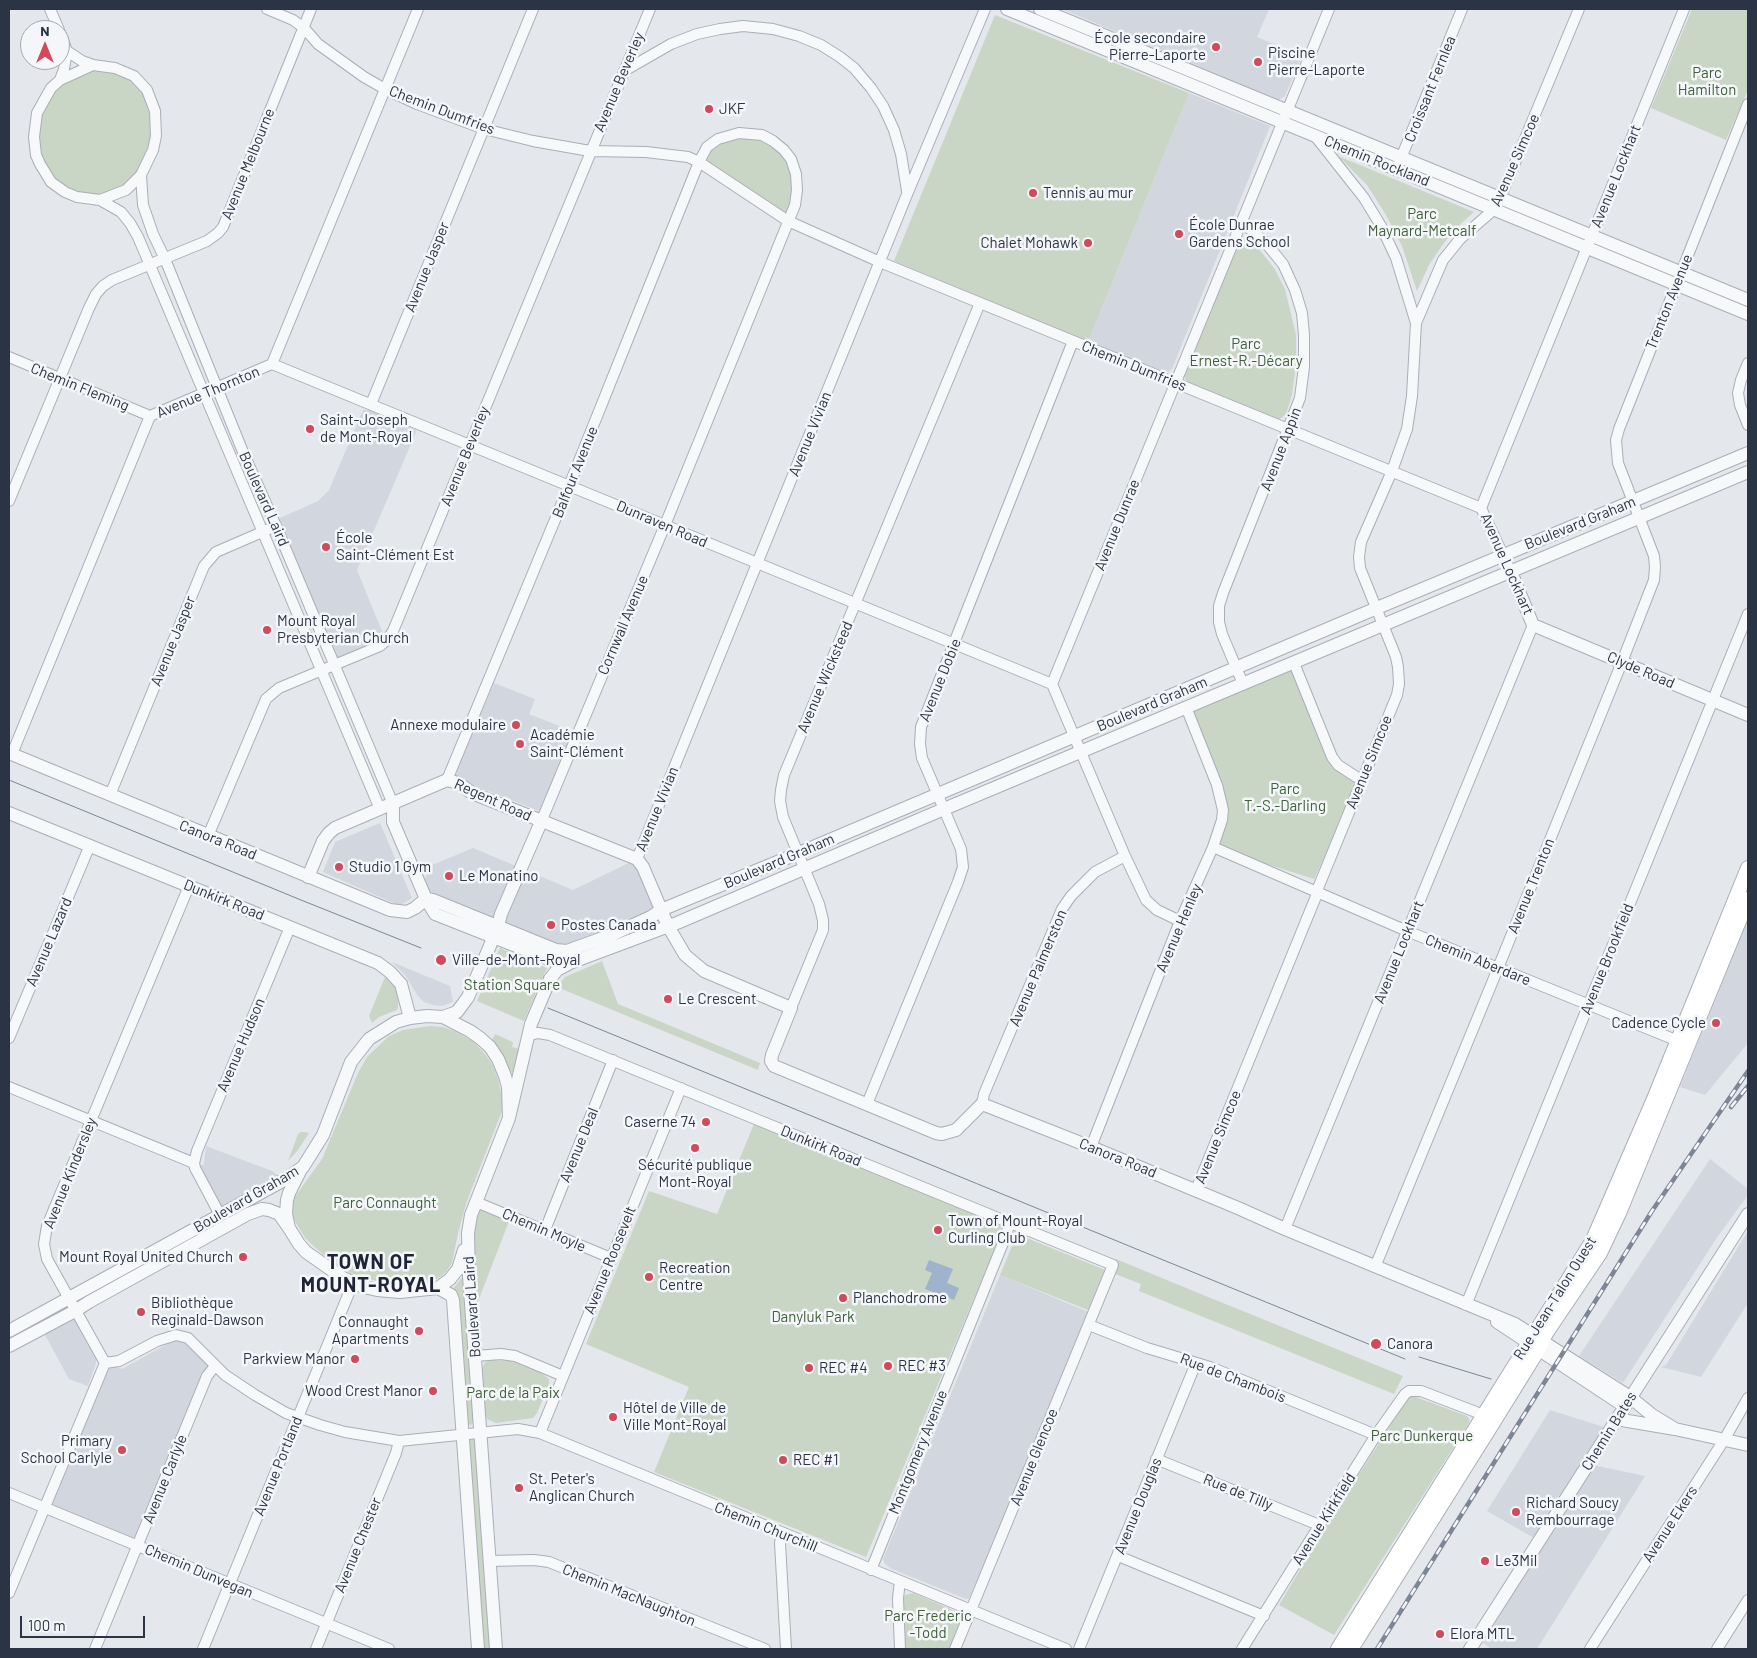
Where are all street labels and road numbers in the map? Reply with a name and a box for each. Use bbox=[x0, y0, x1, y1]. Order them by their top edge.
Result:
street label: Avenue Beverley bbox=[590, 30, 648, 134]
street label: Croissant Fernlea bbox=[1400, 33, 1460, 145]
street label: Chemin Dumfries bbox=[387, 82, 497, 138]
street label: Avenue Melbourne bbox=[217, 106, 279, 222]
street label: Avenue Simcoe bbox=[1487, 111, 1543, 209]
street label: Avenue Lockhart bbox=[1587, 122, 1645, 230]
street label: Chemin Rockland bbox=[1322, 132, 1432, 190]
street label: Avenue Jasper bbox=[401, 219, 453, 315]
street label: Trenton Avenue bbox=[1642, 252, 1696, 352]
street label: Chemin Dumfries bbox=[1079, 337, 1189, 395]
street label: Chemin Fleming bbox=[28, 359, 132, 415]
street label: Avenue Thornton bbox=[154, 362, 262, 422]
street label: Avenue Vivian bbox=[785, 389, 835, 479]
street label: Avenue Beverley bbox=[437, 403, 493, 509]
street label: Avenue Appin bbox=[1257, 405, 1305, 493]
street label: Balfour Avenue bbox=[548, 423, 602, 521]
street label: Boulevard Laird bbox=[235, 449, 293, 549]
street label: Avenue Dunrae bbox=[1090, 477, 1144, 573]
street label: Boulevard Graham bbox=[1522, 492, 1638, 554]
street label: Dunraven Road bbox=[614, 497, 710, 551]
street label: Avenue Lockhart bbox=[1476, 510, 1538, 618]
street label: Cornwall Avenue bbox=[594, 572, 652, 678]
street label: Avenue Jasper bbox=[147, 593, 199, 689]
street label: Avenue Wicksteed bbox=[793, 618, 857, 736]
street label: Avenue Dobie bbox=[915, 636, 965, 724]
street label: Clyde Road bbox=[1605, 648, 1677, 692]
street label: Boulevard Graham bbox=[1094, 673, 1210, 735]
street label: Avenue Simcoe bbox=[1342, 713, 1396, 811]
street label: Avenue Vivian bbox=[632, 764, 682, 854]
street label: Regent Road bbox=[451, 775, 535, 825]
street label: Canora Road bbox=[177, 816, 259, 864]
street label: Boulevard Graham bbox=[721, 830, 837, 892]
street label: Avenue Trenton bbox=[1504, 836, 1558, 936]
street label: Dunkirk Road bbox=[181, 876, 267, 924]
street label: Avenue Henley bbox=[1152, 881, 1206, 975]
street label: Avenue Lazard bbox=[22, 895, 76, 989]
street label: Avenue Lockhart bbox=[1370, 898, 1428, 1006]
street label: Avenue Brookfield bbox=[1577, 901, 1637, 1017]
street label: Avenue Palmerston bbox=[1005, 907, 1071, 1029]
street label: Chemin Aberdare bbox=[1423, 931, 1533, 989]
street label: Avenue Hudson bbox=[213, 995, 269, 1095]
street label: Avenue Simcoe bbox=[1191, 1088, 1245, 1186]
street label: Avenue Deal bbox=[556, 1105, 602, 1185]
street label: Avenue Kindersley bbox=[39, 1115, 101, 1231]
street label: Dunkirk Road bbox=[778, 1122, 864, 1170]
street label: Canora Road bbox=[1077, 1134, 1159, 1182]
street label: Boulevard Graham bbox=[190, 1162, 302, 1236]
street label: Avenue Roosevelt bbox=[580, 1203, 640, 1317]
street label: Chemin Moyle bbox=[499, 1204, 589, 1256]
street label: Rue Jean-Talon Ouest bbox=[1510, 1233, 1600, 1363]
street label: Boulevard Laird bbox=[459, 1256, 485, 1358]
street label: Rue de Chambois bbox=[1178, 1350, 1288, 1406]
street label: Montgomery Avenue bbox=[885, 1387, 951, 1517]
street label: Chemin Bates bbox=[1578, 1388, 1640, 1474]
street label: Avenue Glencoe bbox=[1006, 1406, 1062, 1508]
street label: Avenue Portland bbox=[250, 1414, 306, 1518]
street label: Avenue Carlyle bbox=[139, 1432, 191, 1526]
street label: Avenue Douglas bbox=[1110, 1455, 1166, 1557]
street label: Rue de Tilly bbox=[1201, 1470, 1275, 1514]
street label: Avenue Kirkfield bbox=[1288, 1470, 1360, 1568]
street label: Avenue Ekers bbox=[1639, 1482, 1701, 1566]
street label: Avenue Chester bbox=[331, 1495, 385, 1595]
street label: Chemin Churchill bbox=[712, 1498, 820, 1556]
street label: Chemin Dunvegan bbox=[142, 1540, 256, 1602]
street label: Chemin MacNaughton bbox=[560, 1560, 698, 1630]

